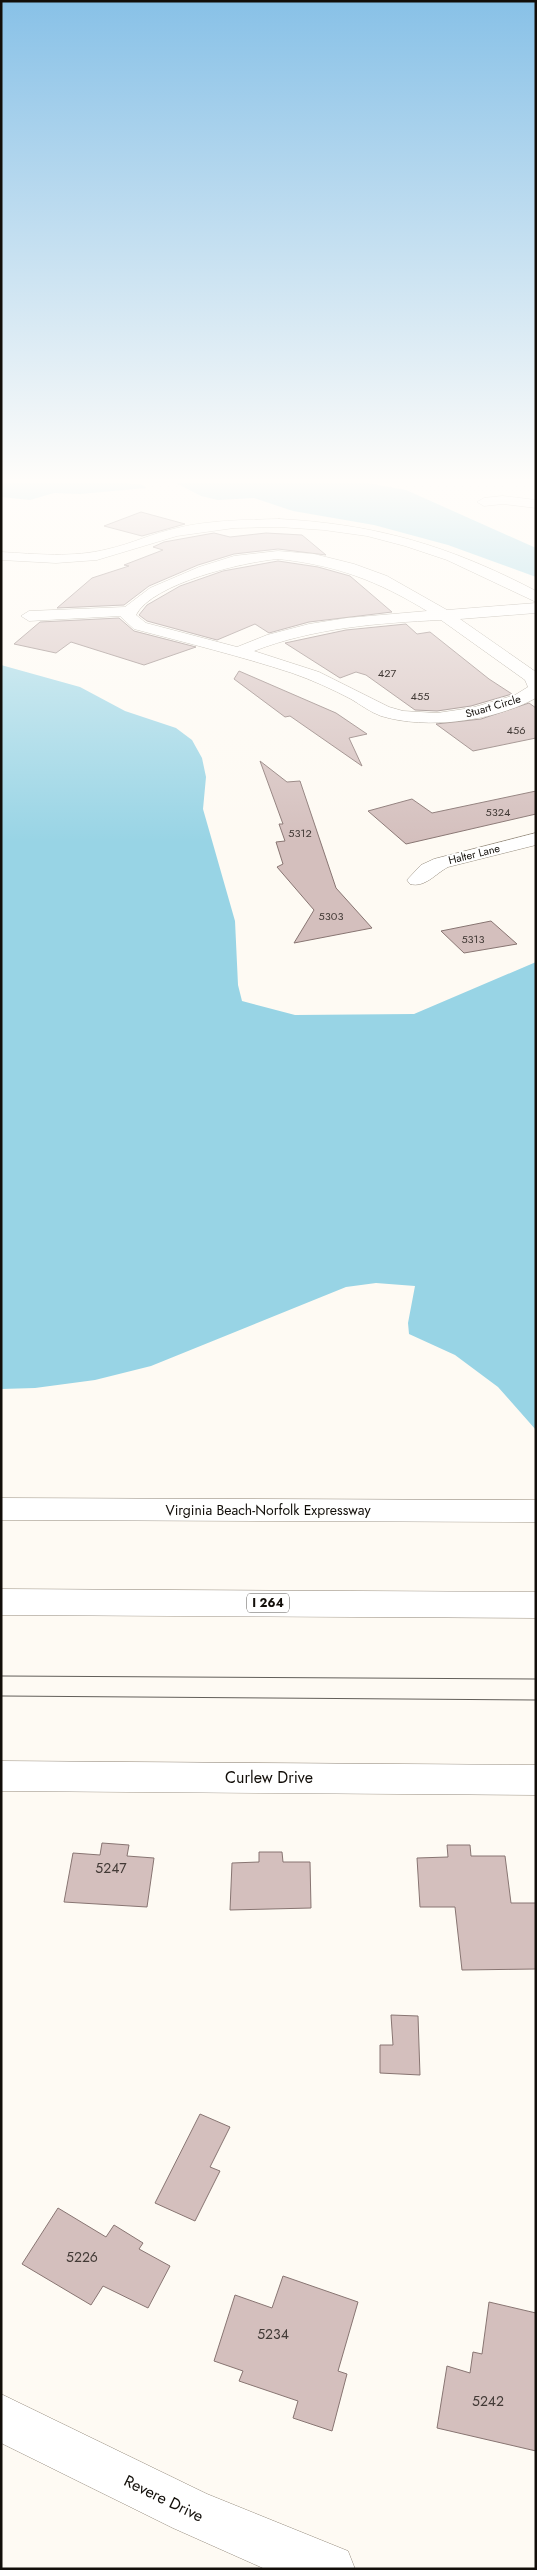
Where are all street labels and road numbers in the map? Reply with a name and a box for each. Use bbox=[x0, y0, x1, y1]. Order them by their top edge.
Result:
street label: Stuart Circle bbox=[463, 690, 523, 722]
street label: Halter Lane bbox=[446, 840, 502, 868]
street label: Virginia Beach-Norfolk Expressway bbox=[165, 1500, 371, 1520]
road number: I 264 bbox=[247, 1594, 289, 1612]
street label: Curlew Drive bbox=[225, 1766, 313, 1789]
street label: Revere Drive bbox=[120, 2469, 207, 2528]

